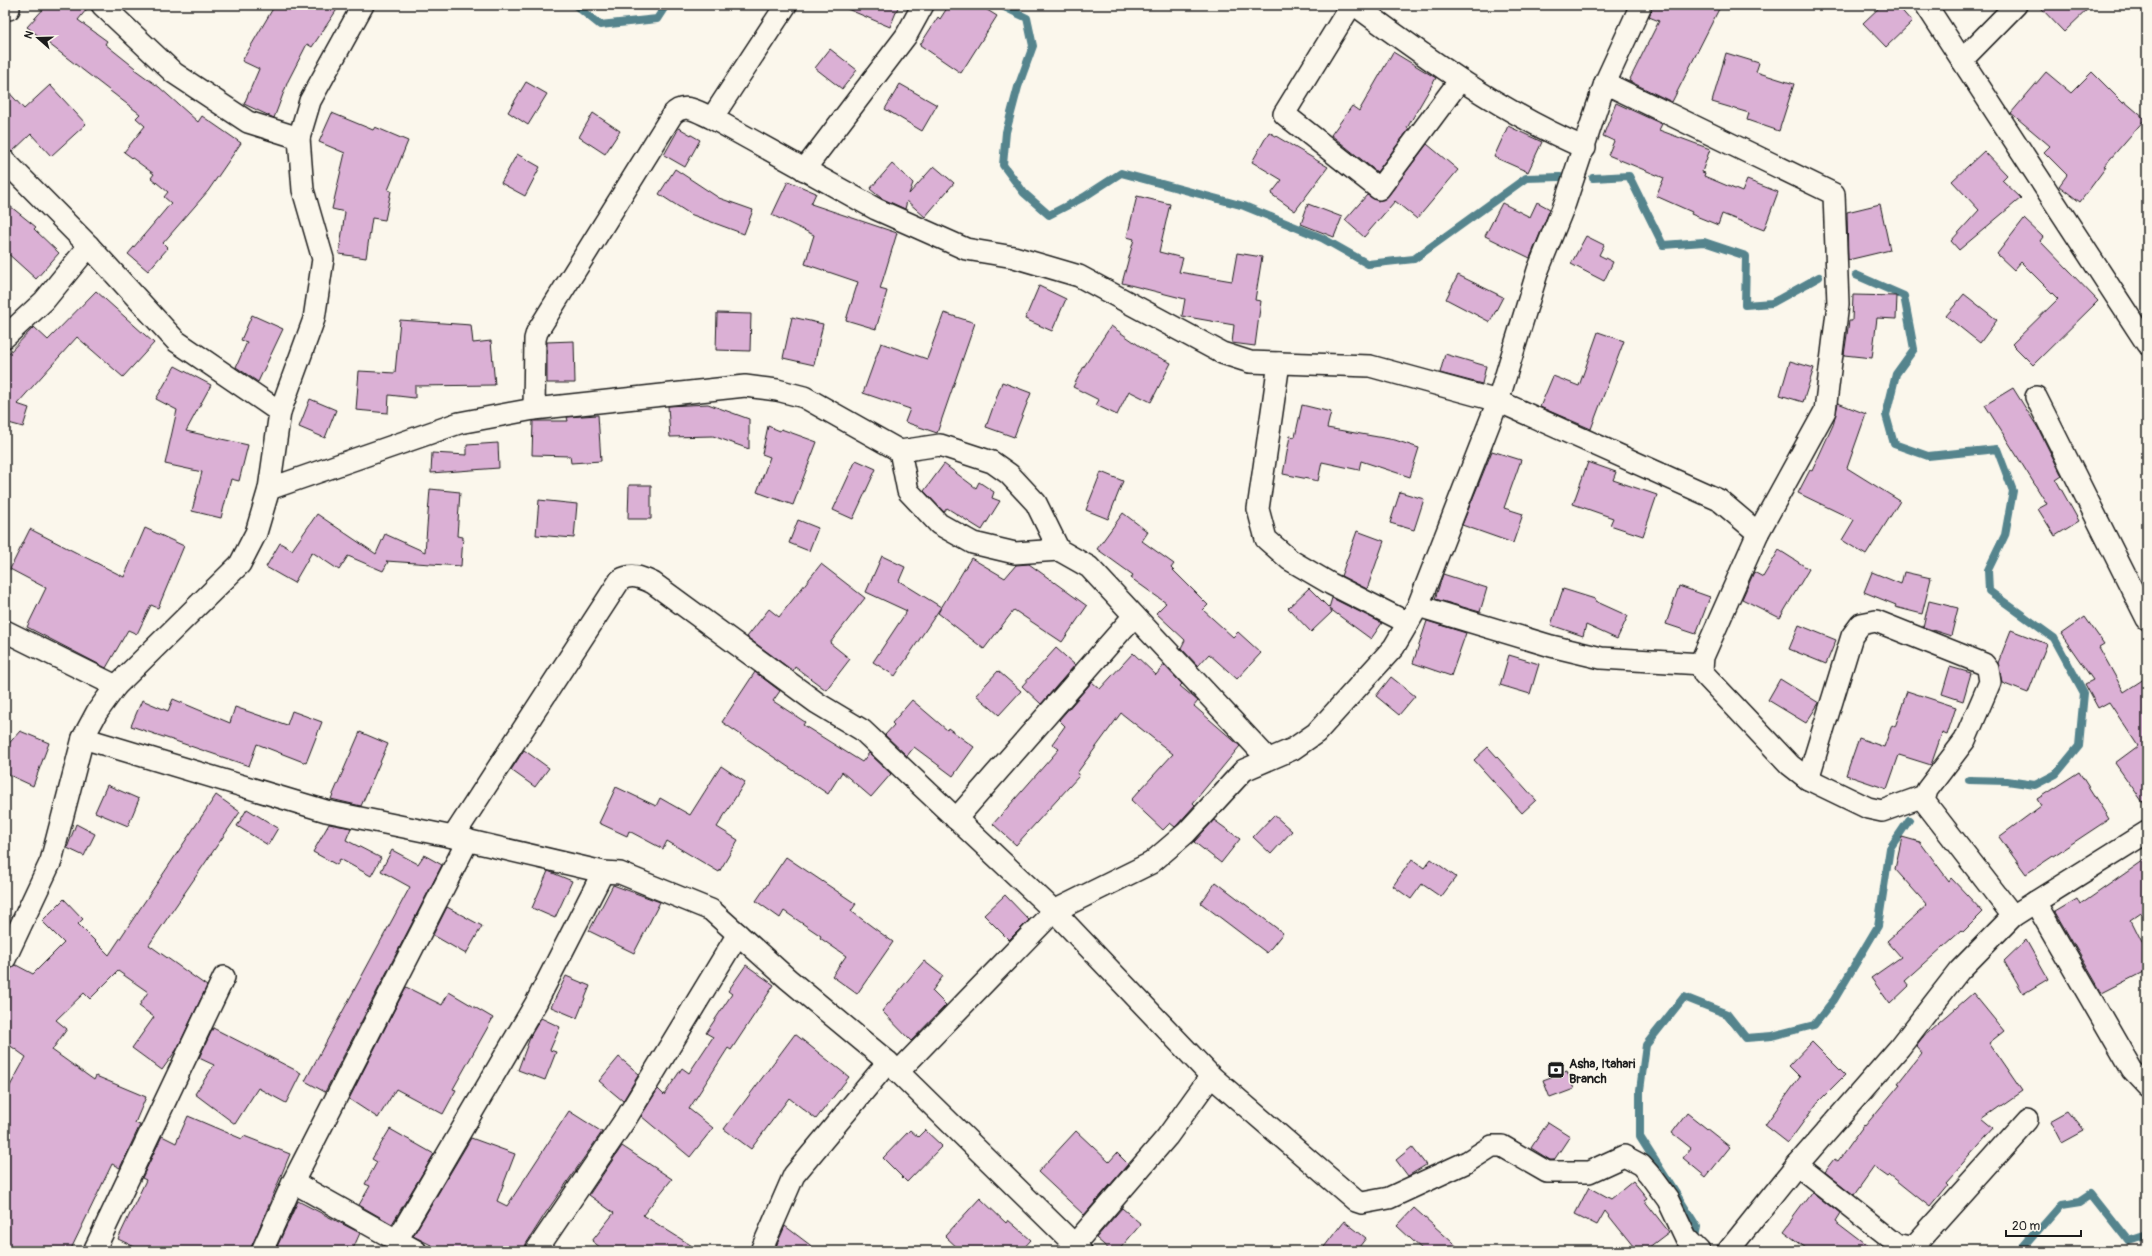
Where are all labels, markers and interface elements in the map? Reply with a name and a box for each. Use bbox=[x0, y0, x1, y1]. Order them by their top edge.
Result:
north arrow bbox=[18, 18, 58, 58]
text: N bbox=[22, 29, 37, 40]
place label: Asha, Itahari Branch bbox=[1569, 1056, 1636, 1087]
bank icon: Asha, Itahari Branch bbox=[1546, 1060, 1566, 1080]
scale bar bbox=[2006, 1212, 2081, 1238]
text: 20 m bbox=[2012, 1219, 2041, 1234]

